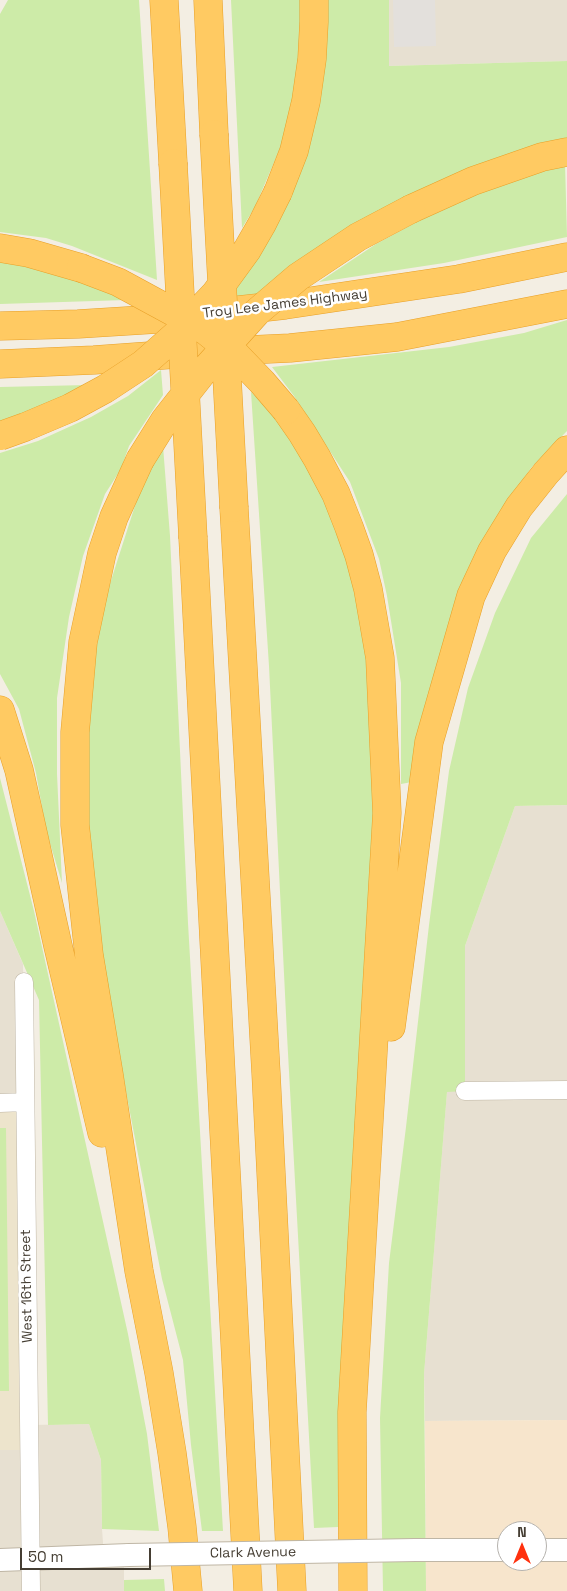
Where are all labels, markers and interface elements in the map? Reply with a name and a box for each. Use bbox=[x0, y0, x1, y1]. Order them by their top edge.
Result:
street label: Troy Lee James Highway bbox=[202, 286, 368, 322]
street label: West 16th Street bbox=[18, 1229, 36, 1343]
north arrow bbox=[497, 1521, 547, 1571]
text: N bbox=[517, 1523, 527, 1541]
scale bar bbox=[22, 1538, 154, 1570]
street label: Clark Avenue bbox=[210, 1544, 296, 1562]
text: 50 m bbox=[28, 1547, 63, 1566]

